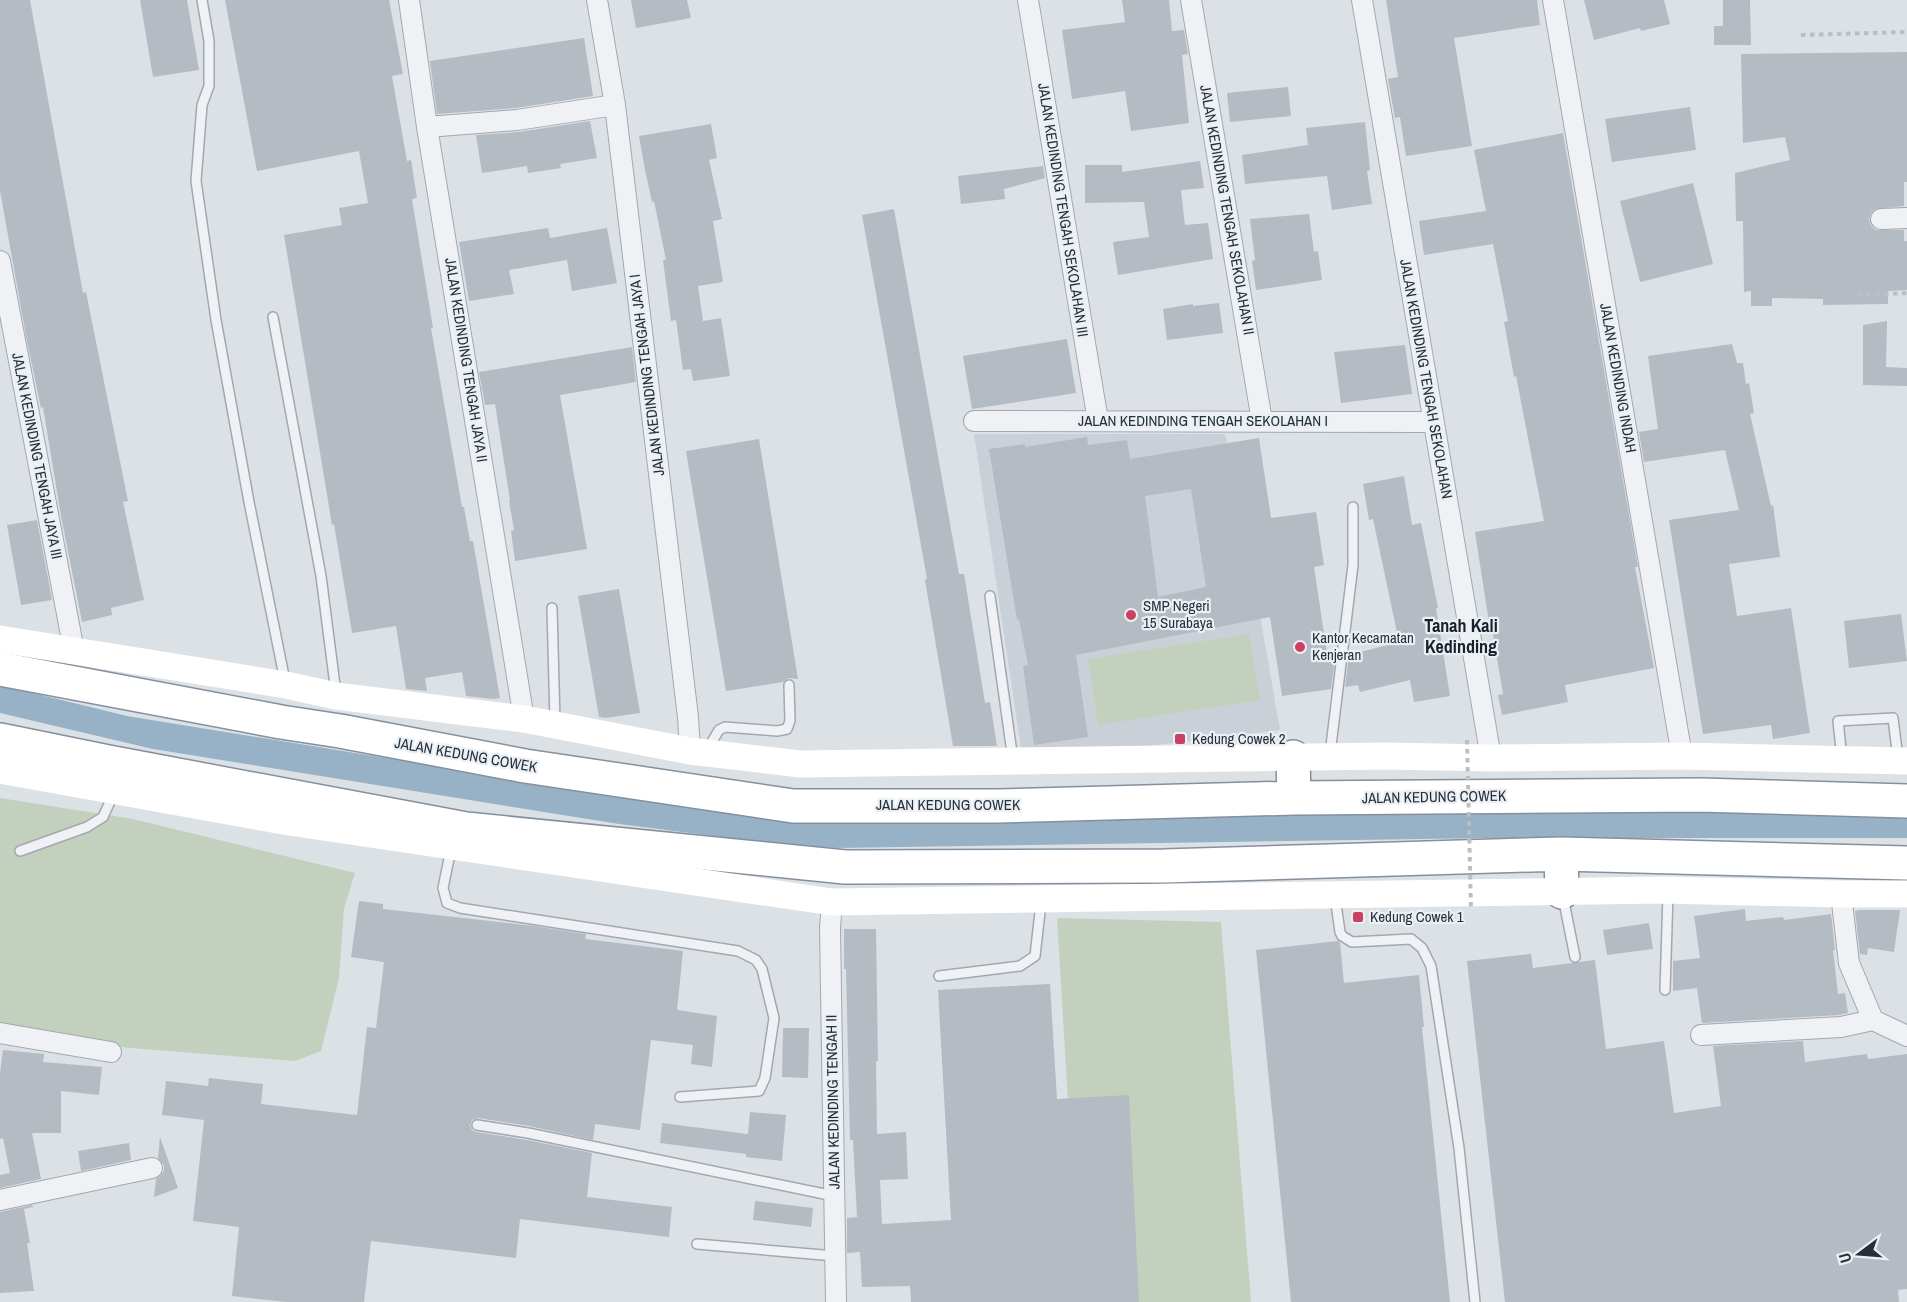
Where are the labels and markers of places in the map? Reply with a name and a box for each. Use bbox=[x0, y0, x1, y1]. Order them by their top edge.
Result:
place label: SMP Negeri 15 Surabaya bbox=[1143, 595, 1213, 633]
marker: SMP Negeri 15 Surabaya bbox=[1124, 608, 1138, 622]
place label: Kantor Kecamatan Kenjeran bbox=[1312, 627, 1414, 665]
marker: Kantor Kecamatan Kenjeran bbox=[1293, 640, 1307, 654]
place label: Kedung Cowek 2 bbox=[1192, 728, 1286, 749]
marker: Kedung Cowek 2 bbox=[1173, 732, 1187, 746]
place label: Kedung Cowek 1 bbox=[1370, 906, 1464, 927]
marker: Kedung Cowek 1 bbox=[1351, 910, 1365, 924]

